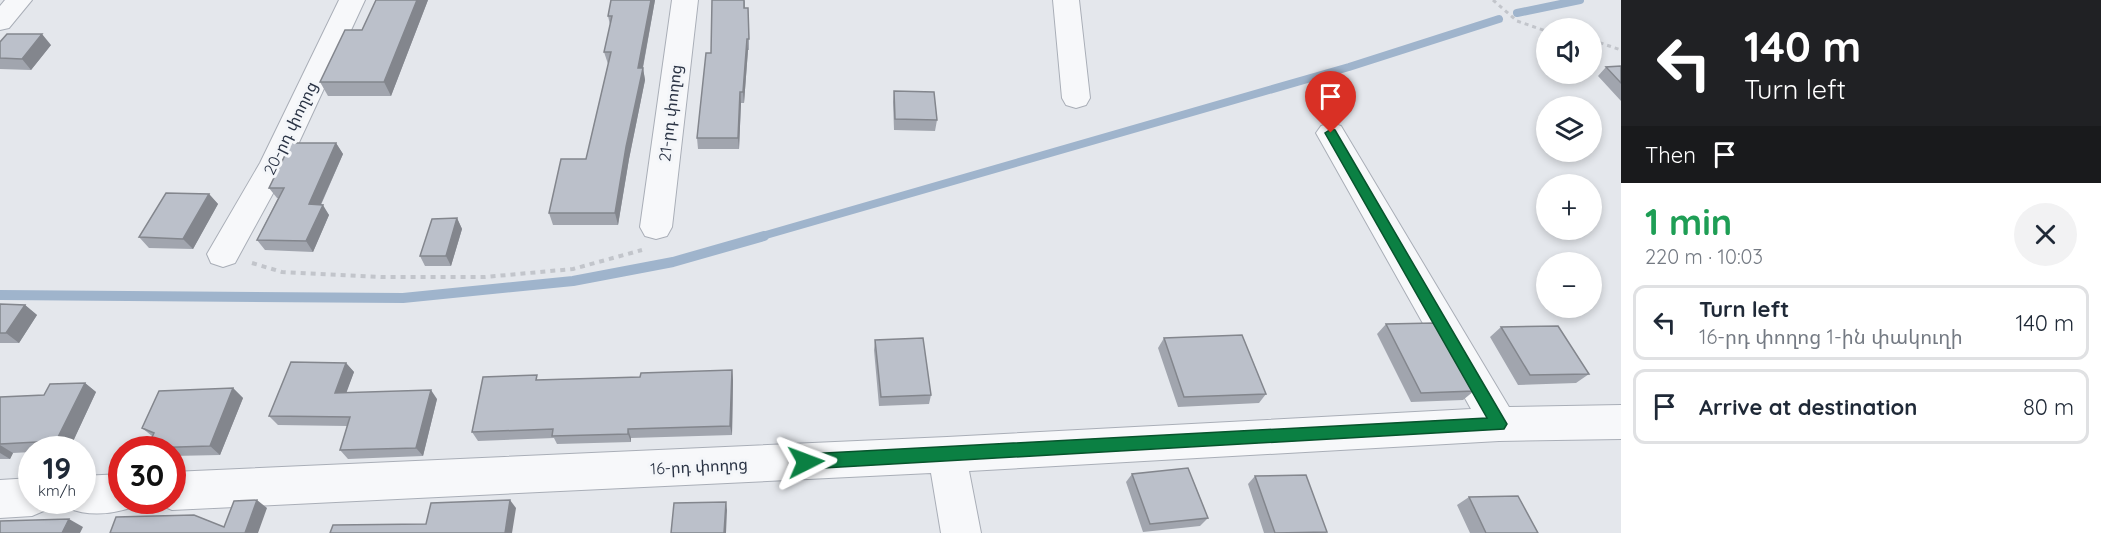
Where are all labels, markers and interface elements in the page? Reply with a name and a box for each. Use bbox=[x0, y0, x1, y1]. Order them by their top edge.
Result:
map controls bbox=[1536, 18, 1602, 318]
button: sound bbox=[1536, 18, 1602, 84]
text: 140 m bbox=[1744, 20, 1861, 73]
icon: left bbox=[1645, 24, 1723, 102]
street label: 21-րդ փողոց bbox=[654, 63, 686, 163]
pin bbox=[1305, 71, 1356, 133]
text: Turn left bbox=[1744, 72, 1846, 106]
street label: 20-րդ փողոց bbox=[259, 78, 321, 178]
icon: arrive bbox=[1314, 80, 1347, 113]
button: layers bbox=[1536, 96, 1602, 162]
icon: arrive bbox=[1708, 138, 1741, 171]
text: Then bbox=[1645, 141, 1696, 169]
button: + bbox=[1536, 174, 1602, 240]
text: 1 min bbox=[1645, 199, 1732, 244]
button: close bbox=[2014, 203, 2077, 266]
text: 220 m · 10:03 bbox=[1645, 244, 1763, 269]
button: − bbox=[1536, 252, 1602, 318]
text: Turn left bbox=[1699, 295, 1789, 323]
icon: left bbox=[1648, 306, 1681, 339]
text: 140 m bbox=[2015, 309, 2074, 337]
text: 16-րդ փողոց 1-ին փակուղի bbox=[1699, 324, 1963, 349]
icon: arrive bbox=[1648, 390, 1681, 423]
text: Arrive at destination bbox=[1699, 393, 1917, 421]
text: 80 m bbox=[2023, 393, 2074, 421]
position arrow bbox=[774, 430, 838, 494]
speed limit sign: 30 bbox=[108, 436, 186, 514]
text: 19 bbox=[43, 449, 71, 487]
street label: 16-րդ փողոց bbox=[650, 453, 748, 479]
text: km/h bbox=[38, 481, 76, 500]

